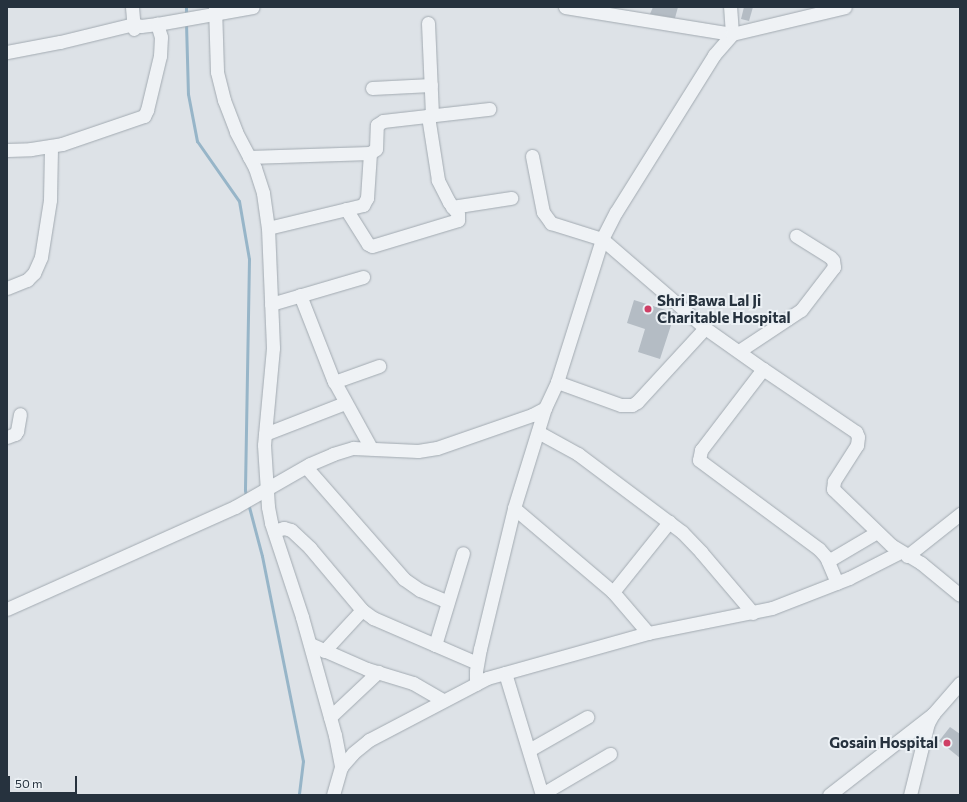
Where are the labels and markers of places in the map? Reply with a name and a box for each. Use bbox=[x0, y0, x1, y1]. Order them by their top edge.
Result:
place label: Shri Bawa Lal Ji Charitable Hospital bbox=[657, 291, 791, 326]
marker: Shri Bawa Lal Ji Charitable Hospital bbox=[642, 303, 654, 315]
place label: Gosain Hospital bbox=[829, 734, 938, 752]
marker: Gosain Hospital bbox=[941, 737, 953, 749]

